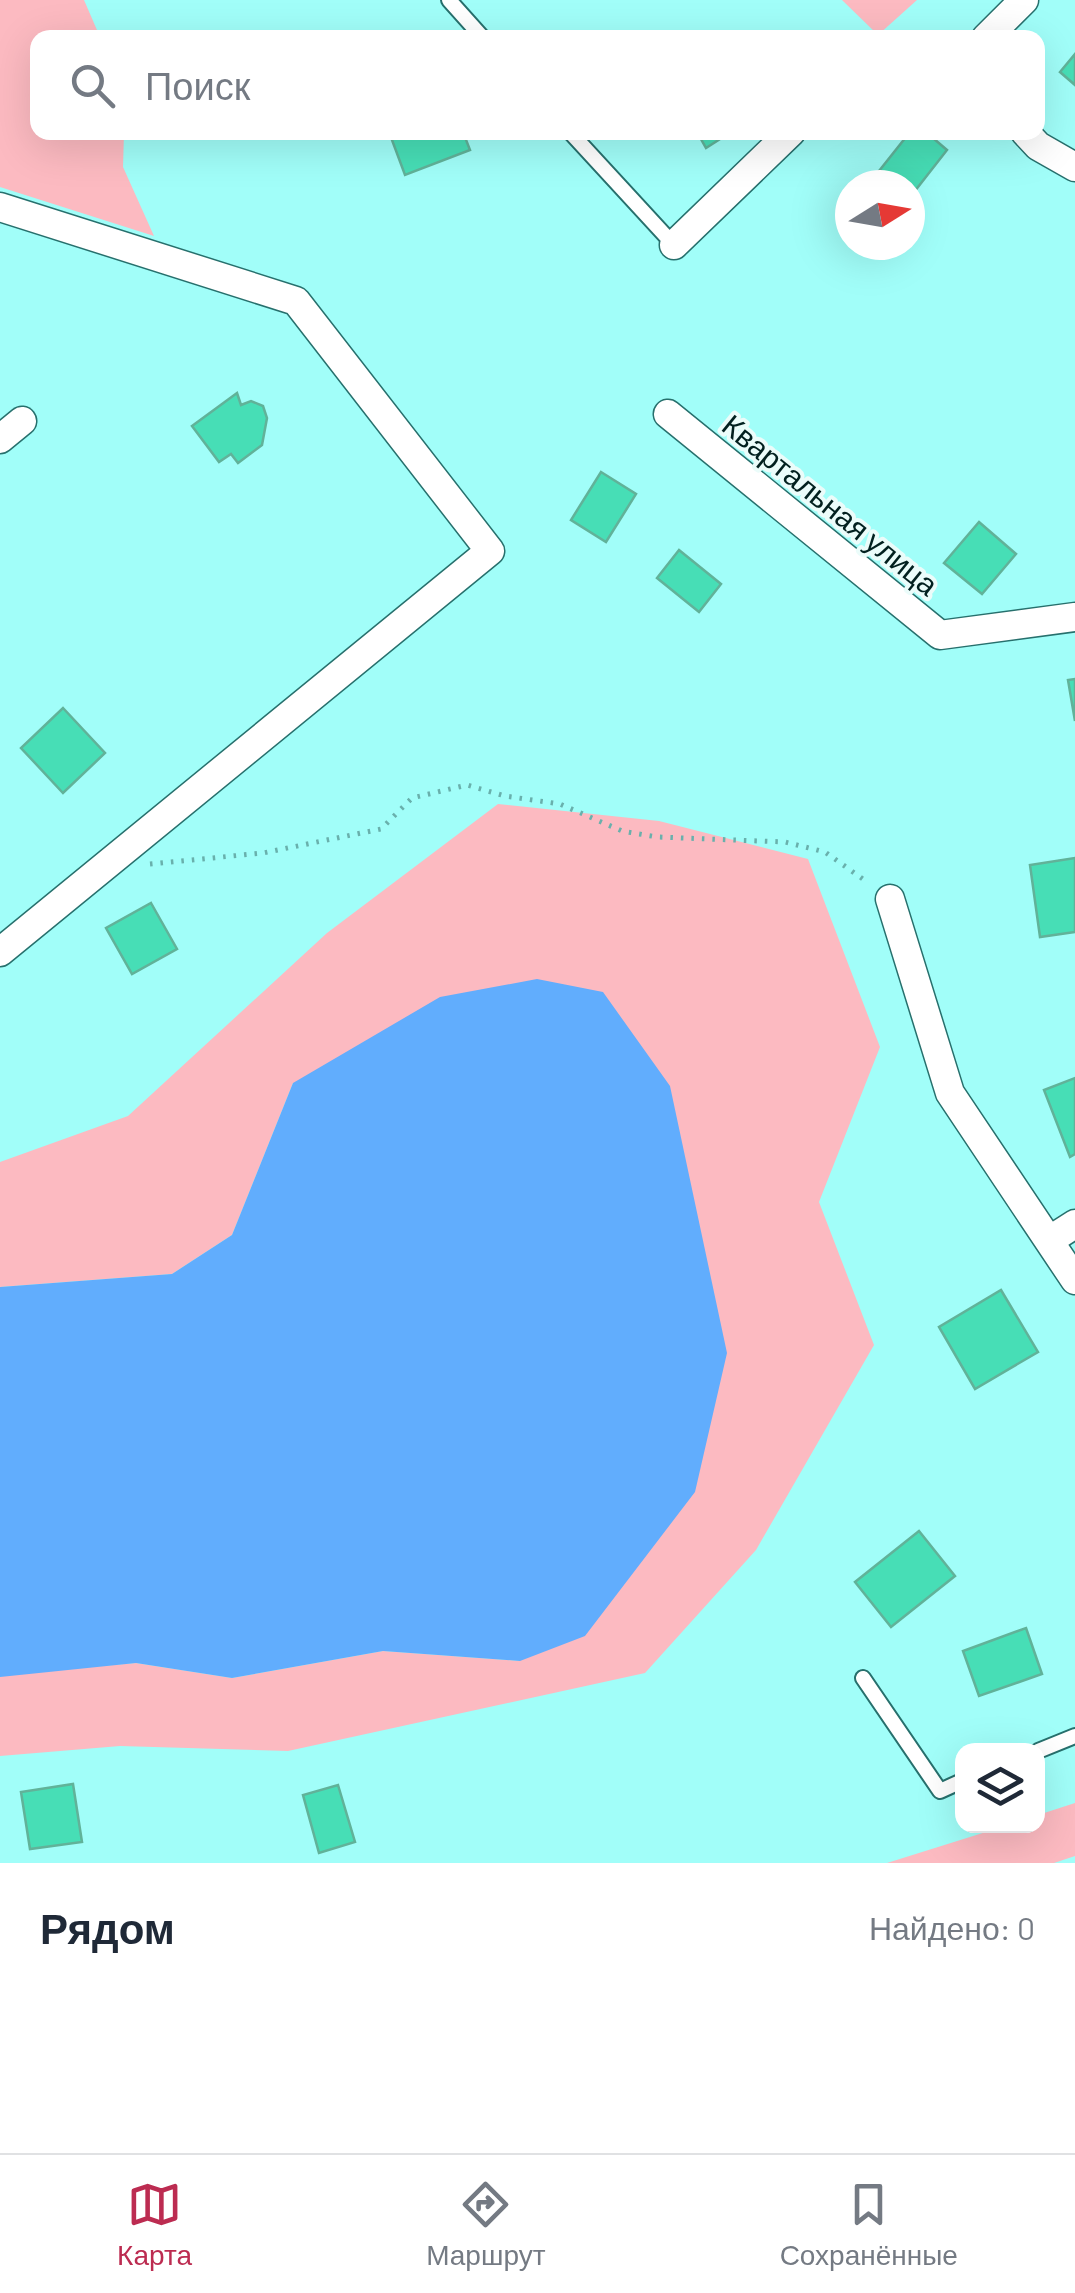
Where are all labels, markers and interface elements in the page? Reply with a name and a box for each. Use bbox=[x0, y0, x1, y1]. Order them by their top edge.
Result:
search box bbox=[30, 30, 1045, 140]
icon: search bbox=[65, 58, 120, 113]
text: Поиск bbox=[145, 62, 250, 108]
north arrow bbox=[835, 170, 925, 260]
street label: Квартальная улица bbox=[716, 406, 946, 602]
map controls bbox=[955, 1743, 1045, 1833]
button: layers bbox=[955, 1743, 1045, 1833]
text: Рядом bbox=[40, 1902, 175, 1952]
text: Найдено: 0 bbox=[869, 1908, 1035, 1946]
tab: Карта bbox=[117, 2177, 192, 2272]
tab: Маршрут bbox=[426, 2177, 545, 2272]
tab: Сохранённые bbox=[780, 2177, 958, 2272]

